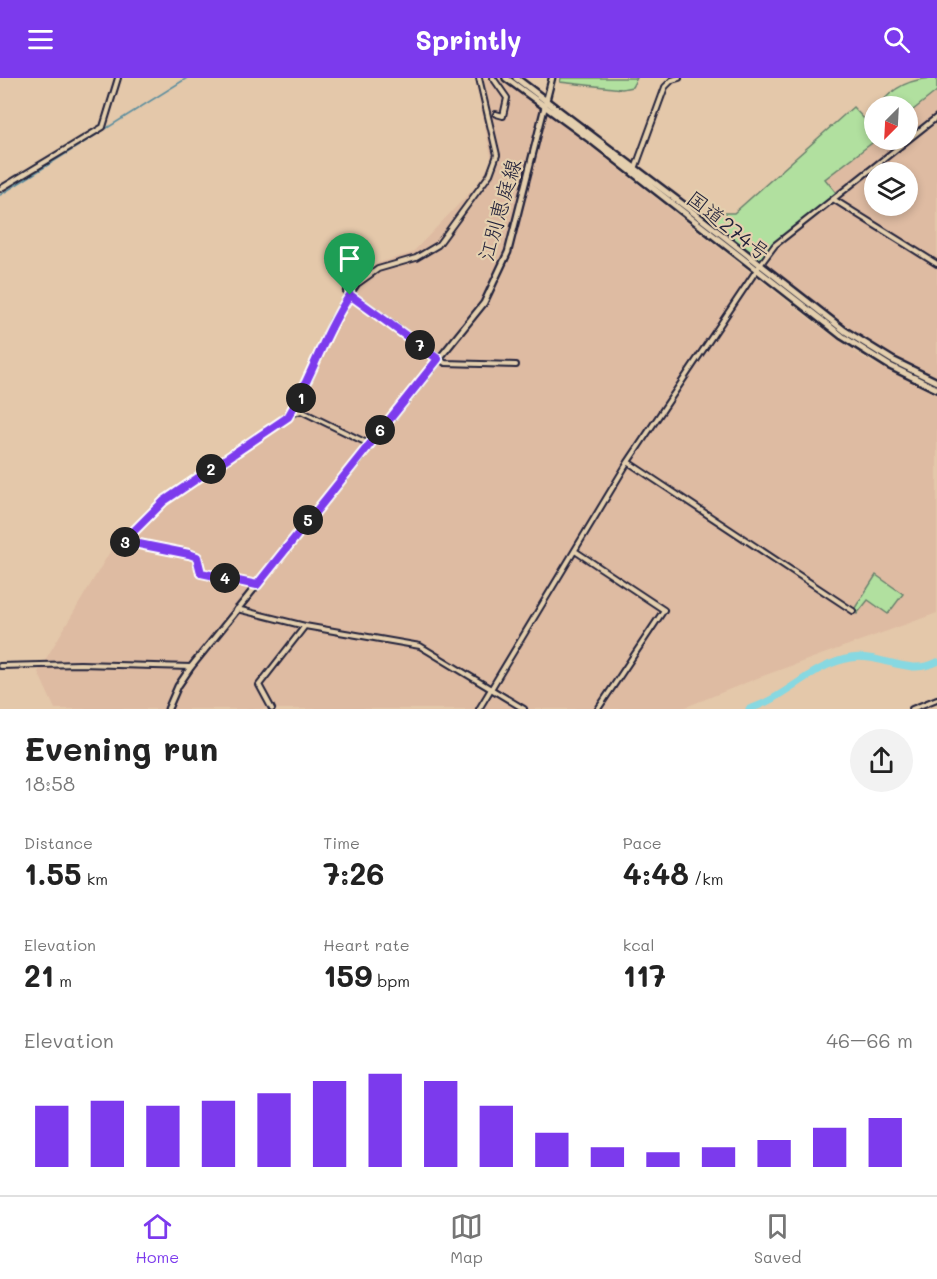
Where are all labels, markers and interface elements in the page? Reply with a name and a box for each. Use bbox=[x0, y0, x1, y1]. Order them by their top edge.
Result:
text: Sprintly bbox=[415, 22, 522, 57]
icon: menu bbox=[24, 23, 57, 56]
icon: search bbox=[880, 23, 913, 56]
north arrow bbox=[864, 96, 918, 150]
map controls bbox=[864, 96, 918, 216]
street label: 江別恵庭線 bbox=[471, 155, 526, 264]
button: layers bbox=[864, 162, 918, 216]
street label: 国道274号 bbox=[682, 184, 776, 266]
pin bbox=[324, 233, 375, 295]
icon: arrive bbox=[333, 242, 366, 275]
pin: 7 bbox=[405, 330, 435, 360]
text: 7 bbox=[416, 334, 424, 355]
pin: 1 bbox=[286, 383, 316, 413]
text: 1 bbox=[297, 387, 305, 408]
pin: 6 bbox=[365, 415, 395, 445]
text: 6 bbox=[375, 419, 385, 440]
pin: 2 bbox=[196, 454, 226, 484]
text: 2 bbox=[207, 458, 215, 479]
pin: 5 bbox=[293, 505, 323, 535]
text: 5 bbox=[303, 509, 313, 530]
pin: 3 bbox=[110, 527, 140, 557]
text: 3 bbox=[120, 531, 130, 552]
pin: 4 bbox=[210, 563, 240, 593]
text: 4 bbox=[220, 567, 230, 588]
text: Evening run bbox=[24, 726, 218, 769]
button: share bbox=[850, 729, 913, 792]
text: 18:58 bbox=[24, 770, 75, 796]
text: Distance bbox=[24, 832, 93, 853]
text: Time bbox=[323, 832, 360, 853]
text: Pace bbox=[623, 832, 662, 853]
text: 1.55 bbox=[24, 853, 82, 893]
text: 7:26 bbox=[323, 853, 384, 893]
text: 4:48 bbox=[623, 853, 689, 893]
text: km bbox=[82, 868, 108, 889]
text: /km bbox=[689, 868, 724, 889]
text: Elevation bbox=[24, 934, 96, 955]
text: Heart rate bbox=[323, 934, 410, 955]
text: kcal bbox=[623, 934, 655, 955]
text: 21 bbox=[24, 955, 54, 995]
text: 159 bbox=[323, 955, 372, 995]
text: 117 bbox=[623, 955, 666, 995]
text: m bbox=[54, 970, 72, 991]
text: bpm bbox=[372, 970, 410, 991]
text: Elevation bbox=[24, 1027, 114, 1053]
text: 46–66 m bbox=[826, 1027, 913, 1053]
tab: Home bbox=[135, 1210, 179, 1267]
tab: Map bbox=[450, 1210, 483, 1267]
tab: Saved bbox=[754, 1210, 801, 1267]

